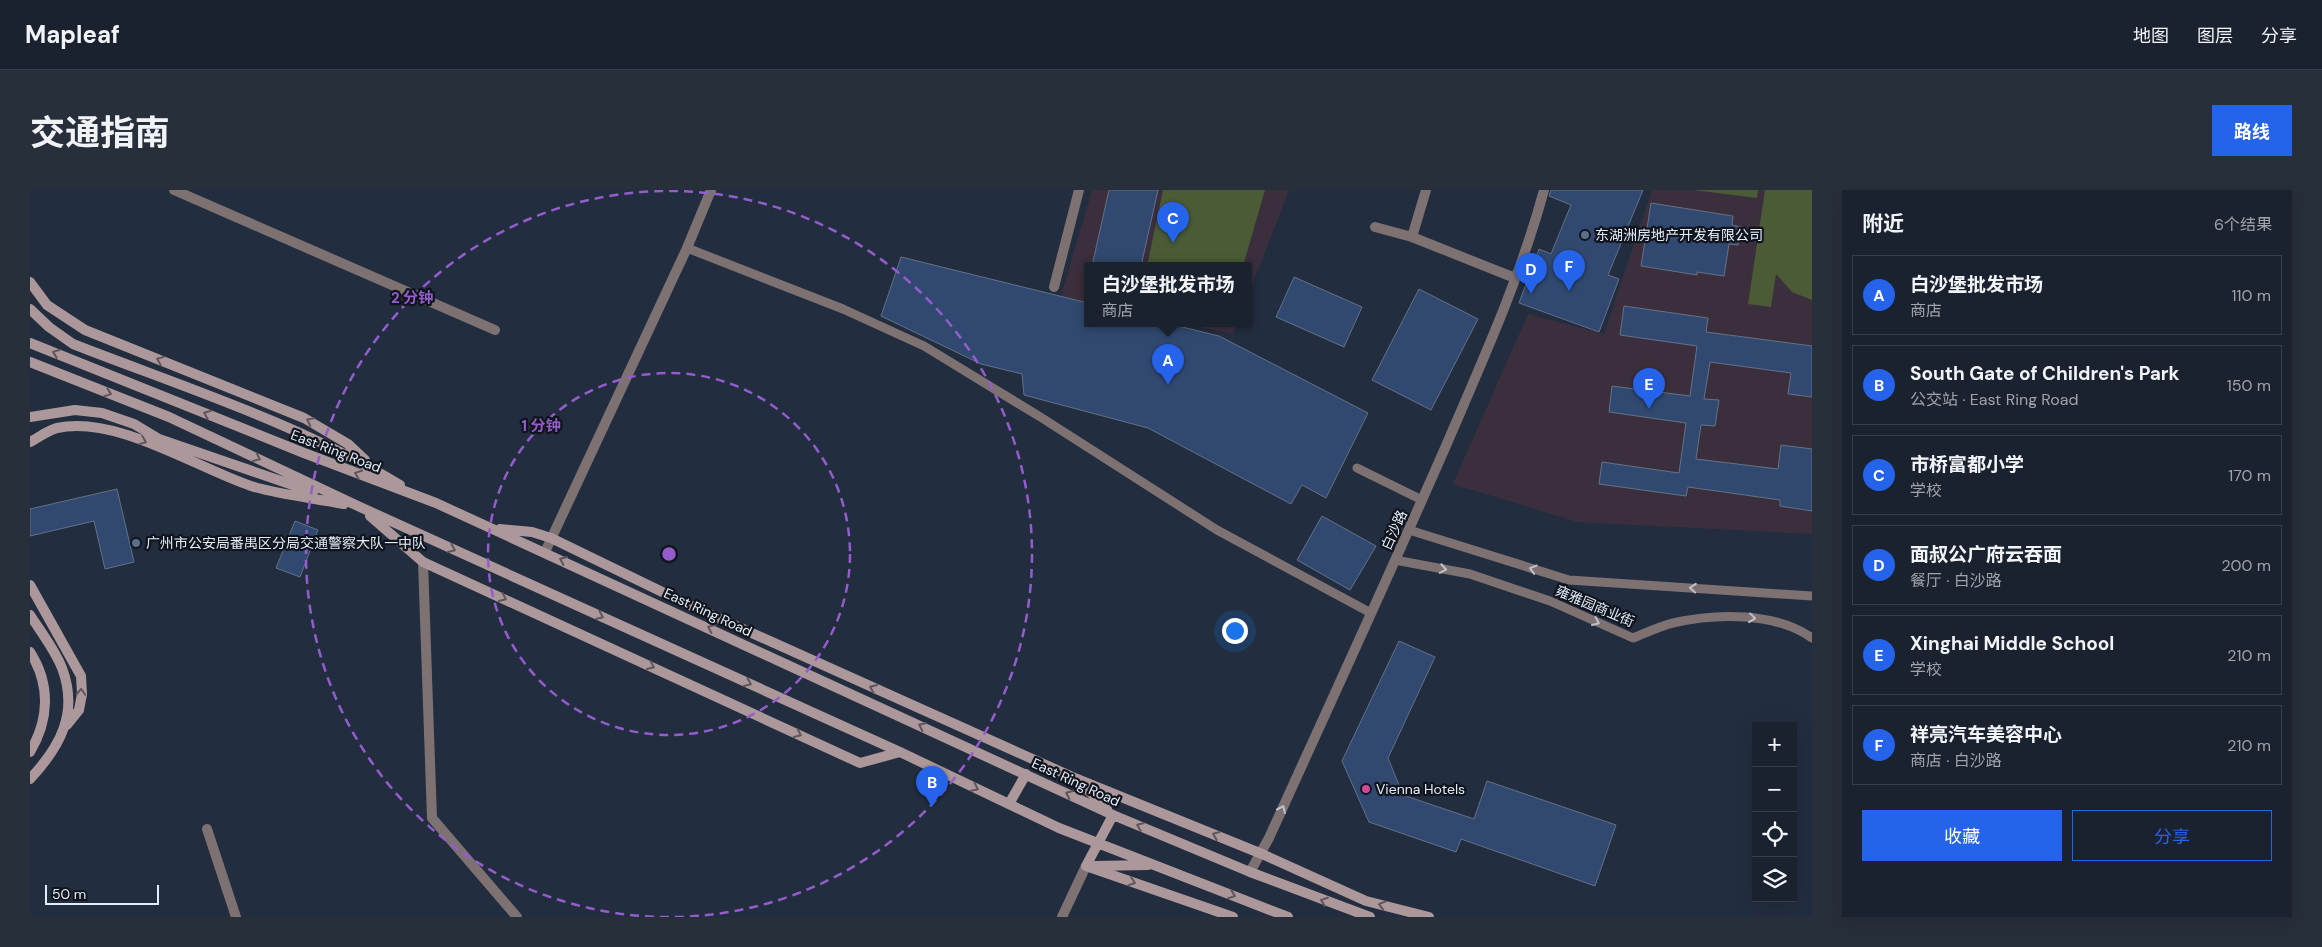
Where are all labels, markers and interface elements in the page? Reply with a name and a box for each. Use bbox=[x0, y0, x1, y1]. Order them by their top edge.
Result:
text: Mapleaf bbox=[25, 19, 120, 50]
text: 地图 bbox=[2133, 24, 2169, 48]
text: 图层 bbox=[2197, 24, 2233, 48]
text: 分享 bbox=[2261, 24, 2297, 48]
button: 路线 bbox=[2212, 105, 2292, 156]
text: 交通指南 bbox=[30, 110, 170, 156]
pin: C bbox=[1157, 202, 1189, 243]
text: 附近 bbox=[1862, 210, 1904, 238]
text: 6个结果 bbox=[2214, 214, 2272, 235]
place label: 东湖洲房地产开发有限公司 bbox=[1595, 226, 1763, 244]
marker: 东湖洲房地产开发有限公司 bbox=[1579, 229, 1591, 241]
pin: F bbox=[1553, 250, 1585, 291]
pin: D bbox=[1515, 253, 1547, 294]
popup bbox=[1084, 262, 1252, 327]
text: 白沙堡批发市场 bbox=[1101, 272, 1235, 297]
text: 白沙堡批发市场 bbox=[1910, 272, 2043, 297]
text: A bbox=[1873, 285, 1885, 306]
text: 110 m bbox=[2232, 285, 2271, 306]
text: 2 分钟 bbox=[391, 288, 433, 308]
text: 商店 bbox=[1101, 300, 1134, 321]
text: 商店 bbox=[1910, 300, 1942, 321]
pin: A bbox=[1152, 344, 1184, 385]
one-way arrow bbox=[52, 349, 61, 359]
one-way arrow bbox=[156, 355, 165, 366]
text: South Gate of Children's Park bbox=[1910, 361, 2180, 386]
pin: E bbox=[1633, 368, 1665, 409]
text: B bbox=[1874, 375, 1884, 396]
text: 150 m bbox=[2227, 375, 2271, 396]
one-way arrow bbox=[103, 387, 112, 397]
text: 公交站 · East Ring Road bbox=[1910, 389, 2079, 410]
one-way arrow bbox=[203, 410, 212, 420]
text: 1 分钟 bbox=[522, 416, 561, 436]
one-way arrow bbox=[306, 417, 315, 427]
street label: East Ring Road bbox=[288, 426, 384, 476]
one-way arrow bbox=[138, 435, 147, 446]
one-way arrow bbox=[252, 452, 261, 463]
text: 市桥富都小学 bbox=[1910, 452, 2024, 477]
text: C bbox=[1873, 465, 1885, 486]
text: 170 m bbox=[2228, 465, 2271, 486]
one-way arrow bbox=[354, 470, 363, 480]
text: 学校 bbox=[1910, 480, 1942, 501]
street label: 白沙路 bbox=[1377, 507, 1411, 553]
place label: 广州市公安局番禺区分局交通警察大队一中队 bbox=[146, 534, 426, 552]
marker: 广州市公安局番禺区分局交通警察大队一中队 bbox=[130, 537, 142, 549]
text: 面叔公广府云吞面 bbox=[1910, 542, 2062, 567]
one-way arrow bbox=[447, 543, 456, 554]
centre of rings bbox=[660, 545, 678, 563]
text: D bbox=[1873, 555, 1885, 576]
text: 200 m bbox=[2222, 555, 2271, 576]
one-way arrow bbox=[559, 556, 568, 567]
one-way arrow bbox=[1439, 563, 1448, 573]
one-way arrow bbox=[1529, 565, 1538, 575]
text: 餐厅 · 白沙路 bbox=[1910, 570, 2002, 591]
street label: 雍雅园商业街 bbox=[1553, 581, 1637, 631]
one-way arrow bbox=[1689, 583, 1697, 594]
street label: East Ring Road bbox=[661, 584, 755, 640]
one-way arrow bbox=[498, 592, 507, 603]
one-way arrow bbox=[595, 610, 604, 621]
one-way arrow bbox=[1748, 612, 1756, 623]
one-way arrow bbox=[1591, 615, 1600, 626]
your location bbox=[1222, 618, 1248, 644]
one-way arrow bbox=[707, 624, 716, 634]
text: Xinghai Middle School bbox=[1910, 631, 2114, 656]
text: E bbox=[1874, 645, 1884, 666]
text: 210 m bbox=[2227, 645, 2271, 666]
text: 学校 bbox=[1910, 659, 1942, 680]
one-way arrow bbox=[646, 660, 655, 671]
one-way arrow bbox=[743, 677, 752, 688]
one-way arrow bbox=[869, 683, 878, 694]
one-way arrow bbox=[76, 687, 87, 695]
one-way arrow bbox=[918, 721, 927, 732]
map controls bbox=[1752, 722, 1797, 902]
button: + bbox=[1752, 722, 1797, 767]
text: 祥亮汽车美容中心 bbox=[1910, 722, 2062, 747]
one-way arrow bbox=[793, 728, 802, 738]
text: F bbox=[1875, 735, 1883, 756]
text: 210 m bbox=[2227, 735, 2271, 756]
text: 商店 · 白沙路 bbox=[1910, 750, 2002, 771]
street label: East Ring Road bbox=[1029, 754, 1123, 810]
pin: B bbox=[916, 766, 948, 807]
button: − bbox=[1752, 767, 1797, 812]
place label: Vienna Hotels bbox=[1376, 780, 1465, 798]
one-way arrow bbox=[970, 782, 979, 792]
marker: Vienna Hotels bbox=[1360, 783, 1372, 795]
one-way arrow bbox=[1065, 790, 1074, 801]
one-way arrow bbox=[1276, 805, 1286, 814]
button: 收藏 bbox=[1862, 810, 2062, 861]
button: 分享 bbox=[2072, 810, 2272, 861]
button: locate bbox=[1752, 812, 1797, 857]
one-way arrow bbox=[1137, 822, 1145, 832]
one-way arrow bbox=[1213, 831, 1221, 841]
button: layers bbox=[1752, 857, 1797, 902]
one-way arrow bbox=[1127, 876, 1136, 886]
scale bar bbox=[45, 882, 159, 905]
text: 50 m bbox=[52, 885, 86, 903]
one-way arrow bbox=[1227, 889, 1236, 900]
one-way arrow bbox=[1321, 897, 1329, 907]
one-way arrow bbox=[1378, 900, 1386, 910]

